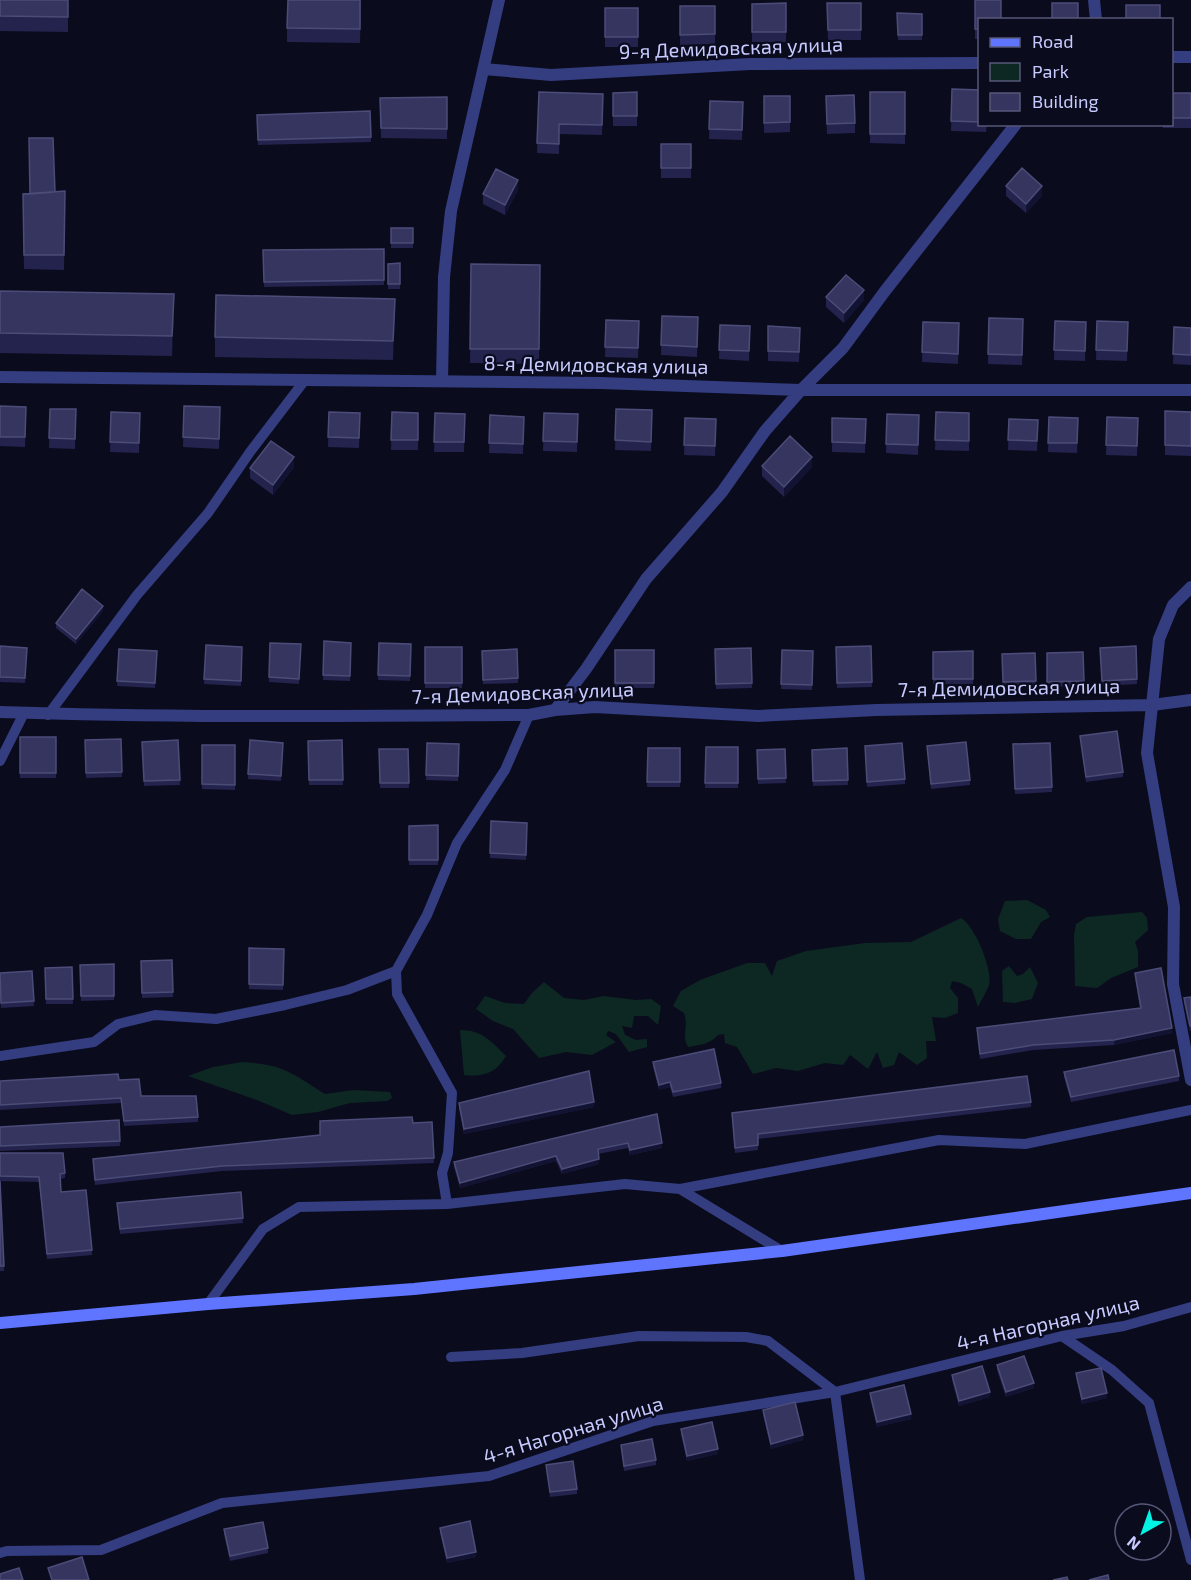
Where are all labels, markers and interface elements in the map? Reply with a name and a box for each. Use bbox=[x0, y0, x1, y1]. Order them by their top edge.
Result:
legend bbox=[978, 18, 1173, 126]
text: Road bbox=[1032, 30, 1073, 52]
street label: 9-я Демидовская улица bbox=[619, 31, 843, 64]
text: Park bbox=[1032, 60, 1069, 82]
text: Building bbox=[1032, 90, 1099, 112]
street label: 8-я Демидовская улица bbox=[483, 350, 709, 379]
street label: 7-я Демидовская улица bbox=[898, 673, 1120, 702]
street label: 7-я Демидовская улица bbox=[411, 676, 635, 709]
street label: 4-я Нагорная улица bbox=[954, 1289, 1142, 1356]
street label: 4-я Нагорная улица bbox=[480, 1390, 666, 1469]
north arrow bbox=[1113, 1502, 1173, 1562]
text: N bbox=[1123, 1533, 1144, 1555]

